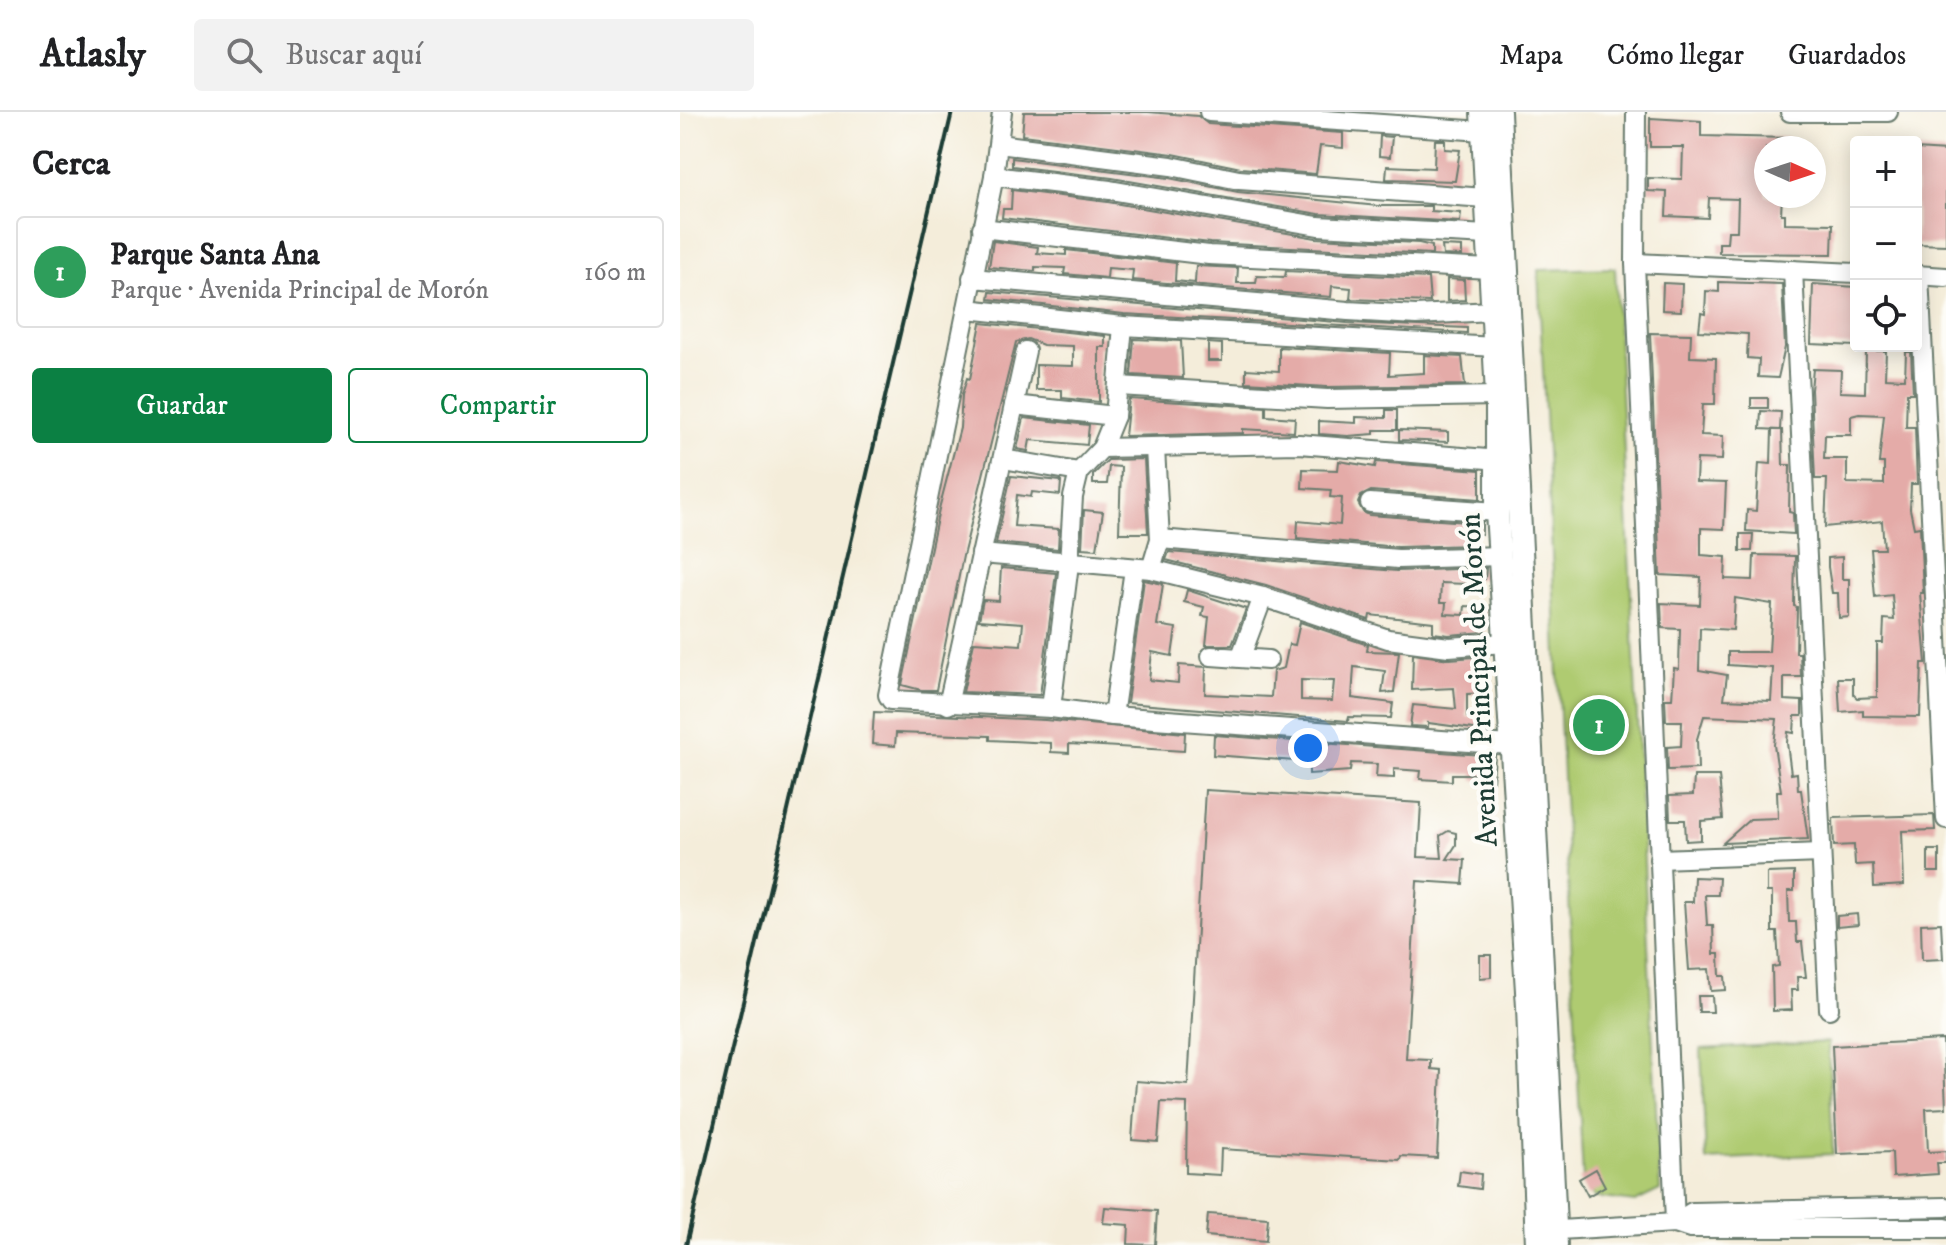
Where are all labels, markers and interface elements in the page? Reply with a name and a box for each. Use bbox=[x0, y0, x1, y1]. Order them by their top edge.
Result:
search box bbox=[194, 19, 754, 91]
text: Atlasly bbox=[40, 31, 146, 79]
icon: search bbox=[222, 33, 266, 77]
text: Buscar aquí bbox=[286, 37, 422, 74]
text: Mapa bbox=[1499, 38, 1563, 73]
text: Cómo llegar bbox=[1607, 38, 1744, 73]
text: Guardados bbox=[1788, 38, 1906, 73]
north arrow bbox=[1754, 136, 1826, 208]
map controls bbox=[1850, 136, 1922, 352]
button: + bbox=[1850, 136, 1922, 208]
text: Cerca bbox=[32, 143, 110, 185]
button: − bbox=[1850, 208, 1922, 280]
text: Parque Santa Ana bbox=[110, 237, 320, 274]
text: 1 bbox=[55, 256, 65, 289]
text: 160 m bbox=[584, 256, 646, 289]
text: Parque · Avenida Principal de Morón bbox=[110, 274, 489, 307]
button: locate bbox=[1850, 280, 1922, 352]
button: Guardar bbox=[32, 368, 332, 443]
button: Compartir bbox=[348, 368, 648, 443]
street label: Avenida Principal de Morón bbox=[1452, 512, 1507, 848]
pin: 1 bbox=[1573, 695, 1625, 755]
your location bbox=[1288, 728, 1328, 768]

